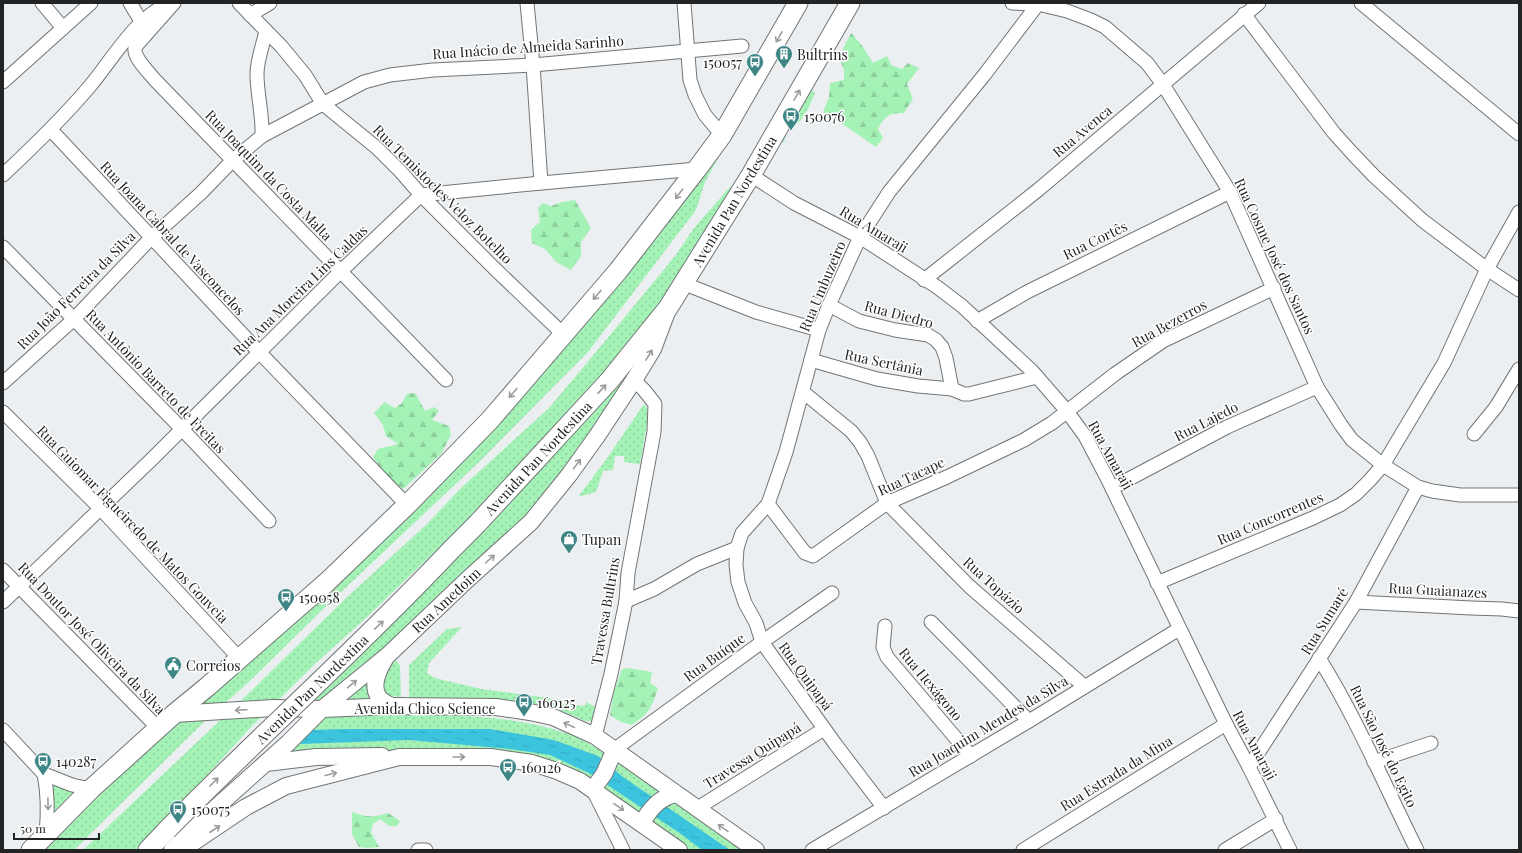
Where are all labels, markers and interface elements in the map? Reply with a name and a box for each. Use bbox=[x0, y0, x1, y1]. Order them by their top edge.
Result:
street label: Rua Inácio de Almeida Sarinho bbox=[432, 31, 625, 63]
one-way arrow bbox=[774, 31, 782, 43]
building icon: Bultrins bbox=[774, 44, 794, 69]
place label: Bultrins bbox=[797, 45, 848, 64]
bus stop icon: 150057 bbox=[745, 52, 765, 77]
place label: 150057 bbox=[703, 53, 742, 72]
one-way arrow bbox=[794, 89, 802, 101]
street label: Rua Avenca bbox=[1048, 101, 1116, 161]
street label: Rua Joaquim da Costa Malta bbox=[201, 106, 337, 244]
bus stop icon: 150076 bbox=[781, 106, 801, 131]
place label: 150076 bbox=[804, 107, 845, 126]
street label: Rua Temistocles Veloz Botelho bbox=[369, 120, 517, 268]
street label: Avenida Pan Nordestina bbox=[687, 132, 781, 271]
street label: Rua Joana Cabral de Vasconcelos bbox=[96, 157, 250, 319]
street label: Rua Cosme José dos Santos bbox=[1230, 175, 1320, 337]
one-way arrow bbox=[675, 188, 683, 199]
street label: Rua Amaraji bbox=[836, 201, 912, 257]
street label: Rua Cortês bbox=[1060, 216, 1130, 264]
street label: Rua Ana Moreira Lins Caldas bbox=[229, 221, 371, 359]
street label: Rua João Ferreira da Silva bbox=[13, 227, 139, 353]
street label: Rua Umbuzeiro bbox=[794, 237, 850, 334]
one-way arrow bbox=[593, 289, 602, 300]
street label: Rua Bezerros bbox=[1128, 295, 1210, 351]
street label: Rua Diedro bbox=[862, 296, 936, 332]
street label: Rua Antônio Barreto de Freitas bbox=[82, 305, 230, 457]
street label: Rua Sertânia bbox=[843, 344, 925, 380]
one-way arrow bbox=[646, 349, 654, 361]
one-way arrow bbox=[597, 383, 606, 394]
one-way arrow bbox=[508, 388, 517, 399]
street label: Avenida Pan Nordestina bbox=[479, 397, 596, 520]
street label: Rua Lajedo bbox=[1171, 397, 1241, 445]
street label: Rua Amaraji bbox=[1084, 417, 1138, 493]
street label: Rua Guiomar Figueiredo de Matos Gouveia bbox=[33, 421, 233, 627]
street label: Rua Tacape bbox=[875, 452, 947, 500]
one-way arrow bbox=[573, 458, 582, 469]
street label: Rua Concorrentes bbox=[1214, 487, 1326, 549]
shop icon: Tupan bbox=[559, 529, 579, 554]
place label: Tupan bbox=[582, 530, 622, 549]
street label: Rua Topázio bbox=[959, 552, 1029, 618]
one-way arrow bbox=[485, 554, 495, 564]
street label: Travessa Bultrins bbox=[586, 556, 624, 666]
street label: Rua Doutor José Oliveira da Silva bbox=[14, 558, 170, 718]
street label: Rua Amedoim bbox=[407, 563, 485, 637]
street label: Rua Guaianazes bbox=[1388, 578, 1488, 602]
street label: Rua Sumaré bbox=[1296, 584, 1352, 658]
bus stop icon: 150058 bbox=[276, 587, 296, 612]
place label: 150058 bbox=[299, 588, 340, 607]
one-way arrow bbox=[374, 620, 384, 629]
street label: Rua Buíque bbox=[679, 628, 749, 686]
street label: Avenida Pan Nordestina bbox=[251, 630, 372, 748]
street label: Rua Quipapá bbox=[775, 638, 837, 714]
street label: Rua Hexágono bbox=[895, 643, 967, 725]
public building icon: Correios bbox=[163, 655, 183, 680]
place label: Correios bbox=[186, 656, 241, 675]
street label: Rua Joaquim Mendes da Silva bbox=[905, 671, 1071, 781]
one-way arrow bbox=[347, 680, 358, 689]
street label: Rua São José do Egito bbox=[1346, 682, 1422, 811]
bus stop icon: 160125 bbox=[514, 692, 534, 717]
place label: 160125 bbox=[537, 693, 576, 712]
street label: Avenida Chico Science bbox=[353, 699, 496, 718]
one-way arrow bbox=[235, 706, 248, 713]
street label: Rua Amaraji bbox=[1229, 707, 1281, 783]
street label: Travessa Quipapá bbox=[700, 717, 804, 793]
one-way arrow bbox=[564, 720, 576, 728]
street label: Rua Estrada da Mina bbox=[1056, 731, 1176, 815]
bus stop icon: 140287 bbox=[33, 751, 53, 776]
place label: 140287 bbox=[56, 752, 96, 771]
one-way arrow bbox=[452, 753, 465, 761]
bus stop icon: 160126 bbox=[498, 757, 518, 782]
place label: 160126 bbox=[521, 758, 561, 777]
one-way arrow bbox=[324, 770, 337, 777]
one-way arrow bbox=[209, 777, 219, 787]
one-way arrow bbox=[44, 797, 51, 810]
bus stop icon: 150075 bbox=[168, 799, 188, 824]
place label: 150075 bbox=[191, 800, 230, 819]
one-way arrow bbox=[614, 803, 625, 811]
scale bar bbox=[14, 815, 99, 841]
text: 50 m bbox=[20, 820, 46, 836]
one-way arrow bbox=[209, 824, 220, 833]
one-way arrow bbox=[718, 824, 729, 832]

